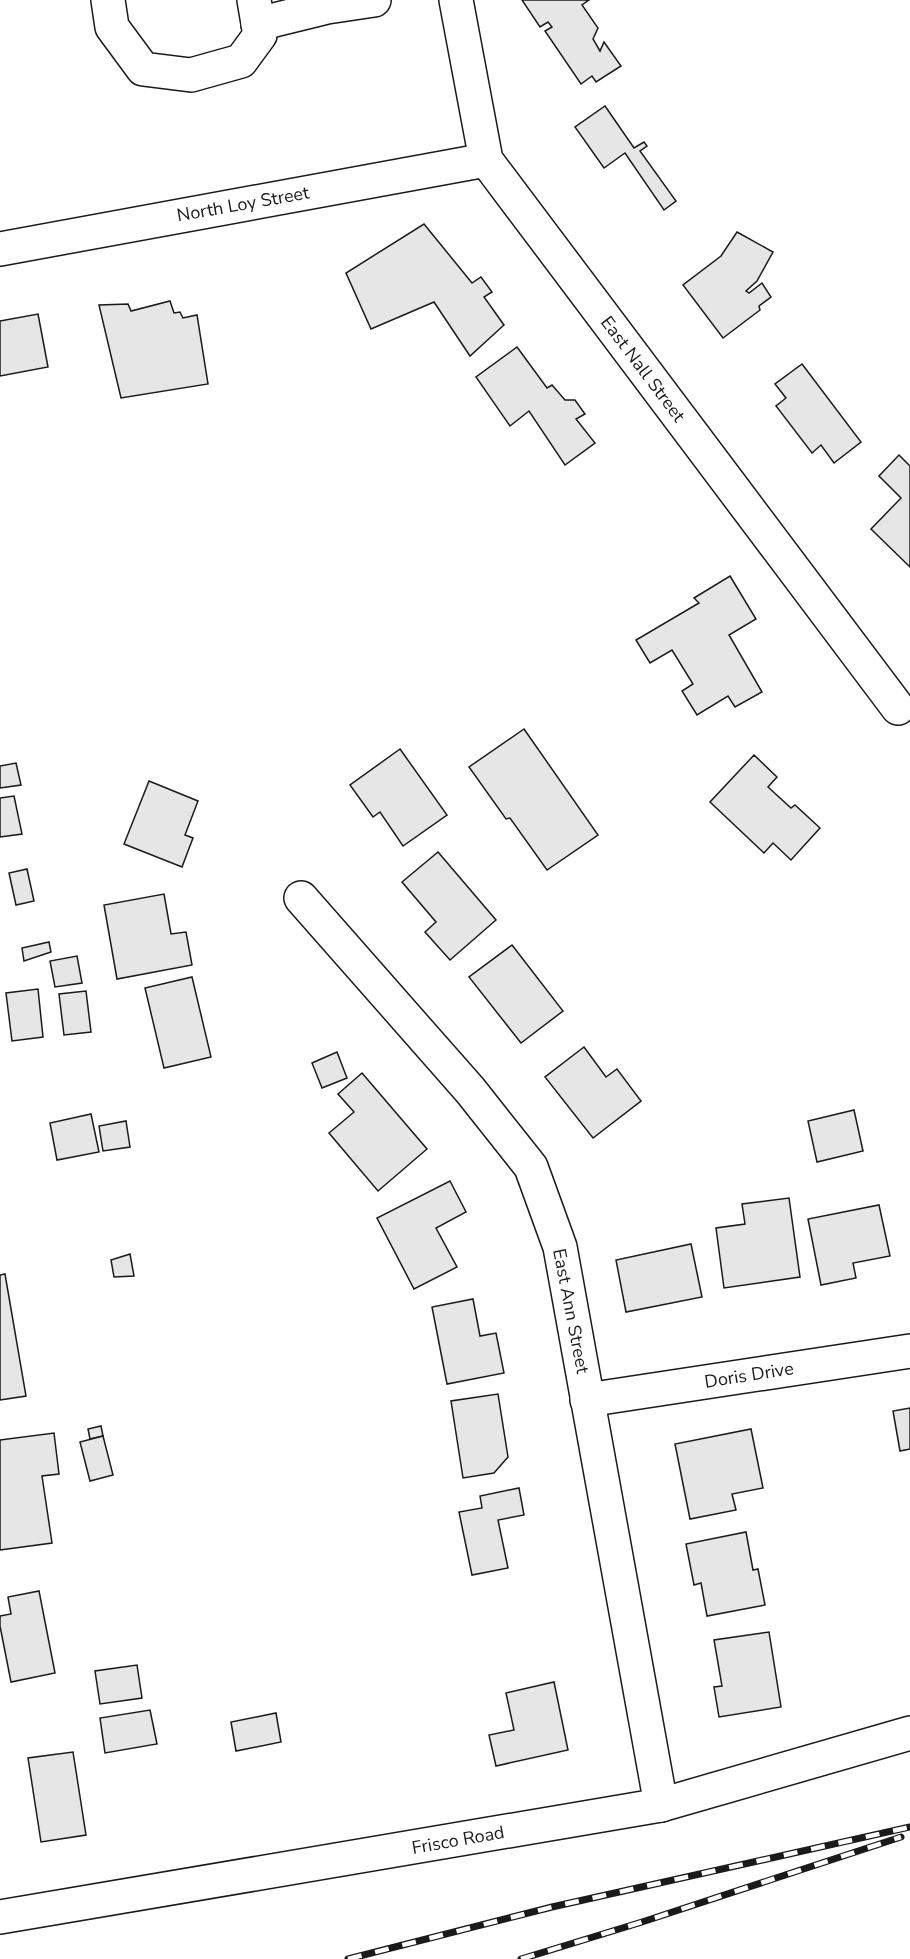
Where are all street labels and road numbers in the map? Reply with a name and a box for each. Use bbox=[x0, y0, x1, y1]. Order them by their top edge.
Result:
street label: North Loy Street bbox=[175, 180, 312, 227]
street label: East Nall Street bbox=[595, 311, 691, 427]
street label: East Ann Street bbox=[547, 1247, 595, 1376]
street label: Doris Drive bbox=[703, 1356, 795, 1394]
street label: Frisco Road bbox=[410, 1820, 506, 1860]

